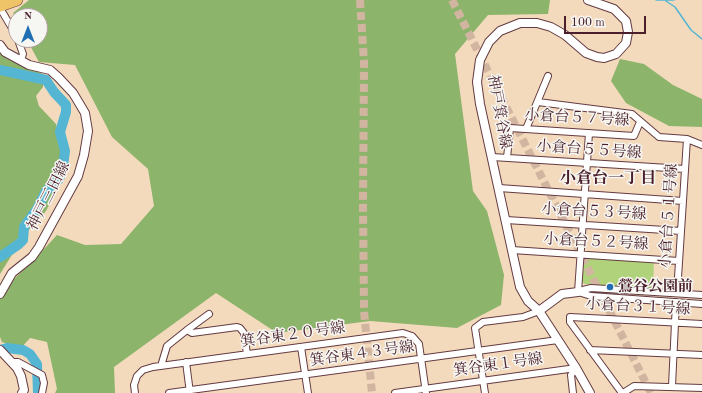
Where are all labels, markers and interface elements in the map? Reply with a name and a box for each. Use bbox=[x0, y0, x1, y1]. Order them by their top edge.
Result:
north arrow bbox=[8, 8, 48, 48]
scale bar bbox=[566, 8, 648, 34]
text: N bbox=[24, 11, 32, 22]
text: 100 m bbox=[571, 17, 605, 29]
street label: 神戸箕谷線 bbox=[484, 74, 514, 150]
street label: 小倉台５７号線 bbox=[524, 106, 630, 130]
street label: 小倉台５５号線 bbox=[536, 137, 642, 163]
street label: 神戸三田線 bbox=[24, 159, 74, 233]
street label: 小倉台５１号線 bbox=[656, 163, 682, 269]
district label: 小倉台一丁目 bbox=[560, 169, 656, 189]
street label: 小倉台５３号線 bbox=[541, 200, 647, 224]
street label: 小倉台５２号線 bbox=[543, 230, 649, 254]
place label: 鶯谷公園前 bbox=[618, 278, 693, 296]
marker: 鶯谷公園前 bbox=[605, 282, 615, 292]
street label: 小倉台３１号線 bbox=[585, 295, 691, 319]
street label: 箕谷東２０号線 bbox=[240, 319, 346, 351]
street label: 箕谷東４３号線 bbox=[309, 338, 415, 370]
street label: 箕谷東１号線 bbox=[452, 350, 544, 380]

